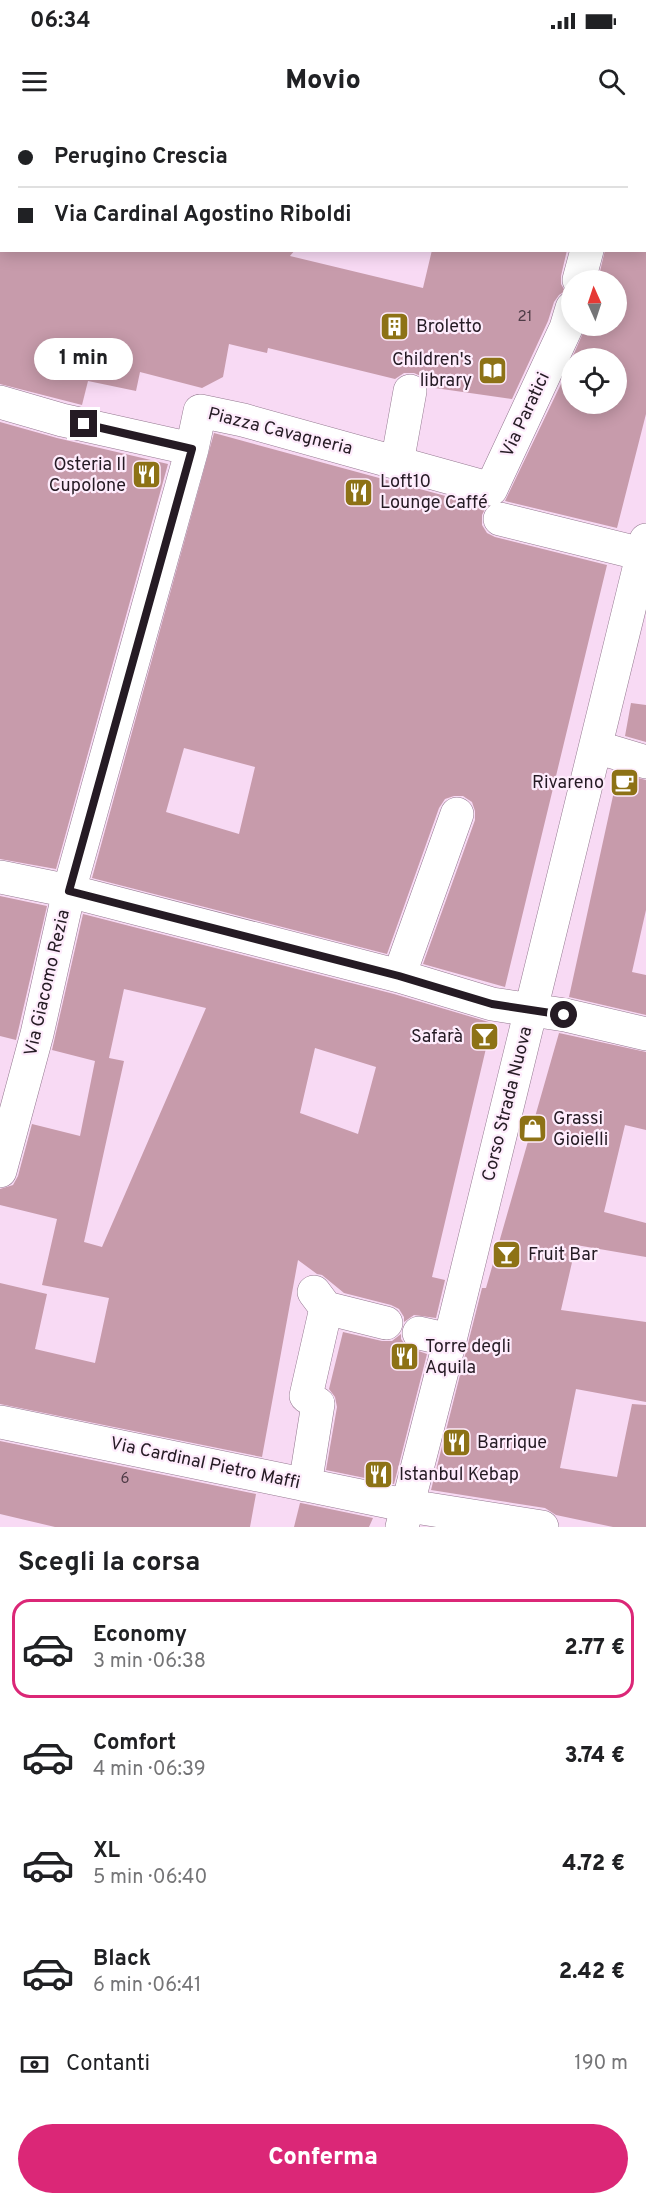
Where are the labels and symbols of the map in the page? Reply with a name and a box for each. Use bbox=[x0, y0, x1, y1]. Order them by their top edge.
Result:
north arrow bbox=[561, 270, 627, 336]
house number: 21 bbox=[518, 308, 532, 327]
building icon: Broletto bbox=[379, 311, 411, 343]
place label: Broletto bbox=[416, 316, 482, 339]
callout: 1 min bbox=[34, 337, 134, 379]
place label: Children's library bbox=[392, 349, 472, 393]
library icon: Children's library bbox=[477, 354, 509, 386]
street label: Via Paratici bbox=[496, 369, 556, 461]
street label: Piazza Cavagneria bbox=[205, 403, 355, 461]
route end bbox=[70, 410, 97, 437]
place label: Osteria Il Cupolone bbox=[49, 454, 126, 498]
restaurant icon: Osteria Il Cupolone bbox=[131, 459, 163, 491]
place label: Loft10 Lounge Caffé bbox=[380, 471, 488, 515]
restaurant icon: Loft10 Lounge Caffé bbox=[343, 476, 375, 508]
cafe icon: Rivareno bbox=[609, 767, 641, 799]
place label: Rivareno bbox=[532, 772, 604, 795]
street label: Via Giacomo Rezia bbox=[20, 907, 76, 1059]
route start bbox=[550, 1001, 577, 1028]
bar icon: Safarà bbox=[468, 1021, 500, 1053]
street label: Corso Strada Nuova bbox=[478, 1024, 538, 1184]
place label: Safarà bbox=[411, 1026, 463, 1049]
place label: Grassi Gioielli bbox=[553, 1108, 608, 1152]
shop icon: Grassi Gioielli bbox=[516, 1113, 548, 1145]
bar icon: Fruit Bar bbox=[491, 1239, 523, 1271]
place label: Fruit Bar bbox=[528, 1244, 598, 1267]
place label: Torre degli Aquila bbox=[425, 1336, 511, 1380]
restaurant icon: Torre degli Aquila bbox=[388, 1341, 420, 1373]
restaurant icon: Barrique bbox=[440, 1427, 472, 1459]
place label: Barrique bbox=[477, 1432, 547, 1455]
street label: Via Cardinal Pietro Maffi bbox=[108, 1433, 302, 1495]
restaurant icon: Istanbul Kebap bbox=[362, 1459, 394, 1491]
place label: Istanbul Kebap bbox=[399, 1464, 519, 1487]
house number: 6 bbox=[121, 1470, 130, 1489]

